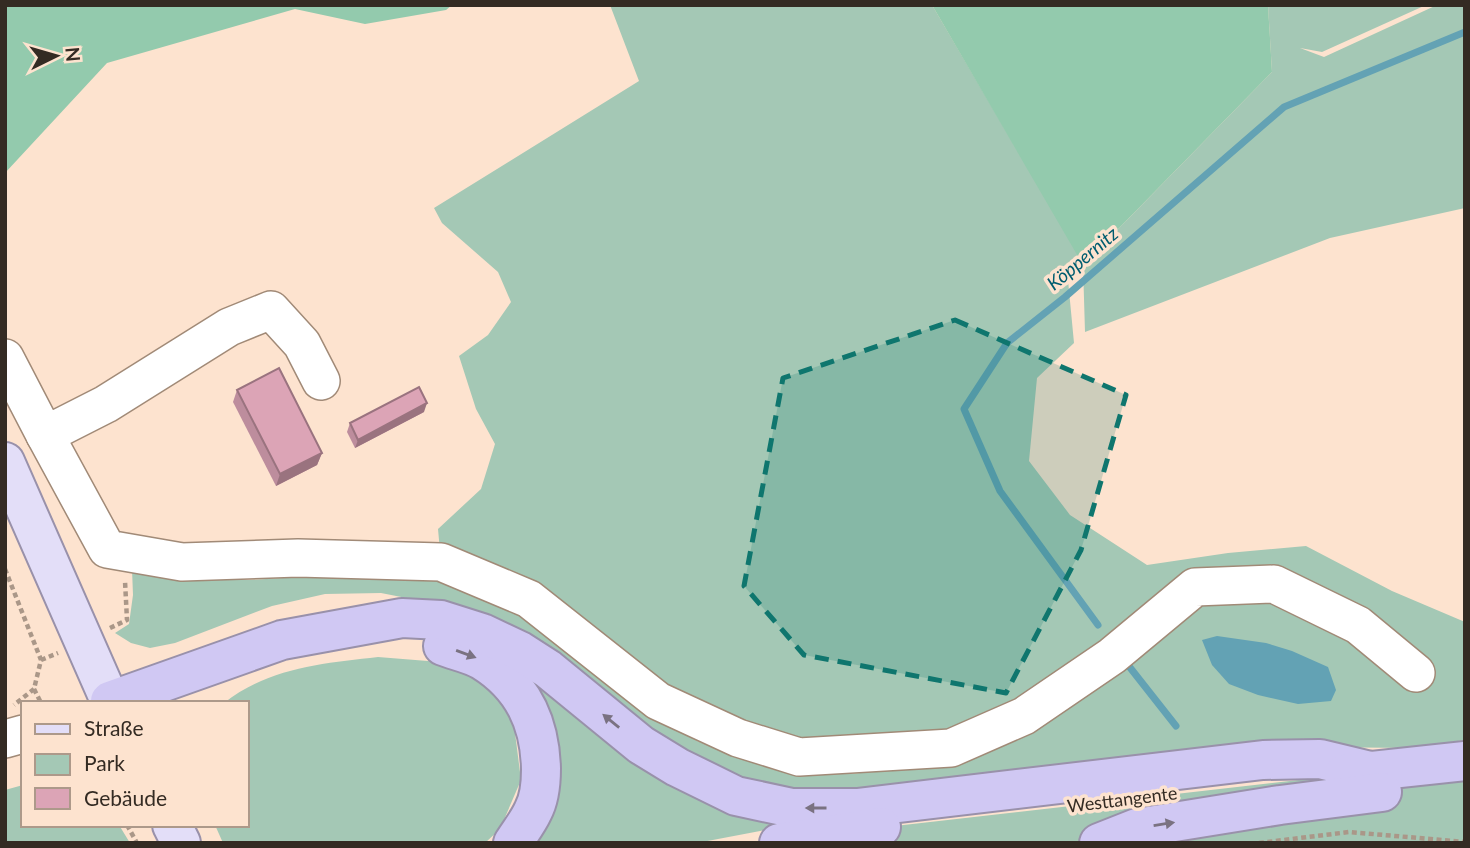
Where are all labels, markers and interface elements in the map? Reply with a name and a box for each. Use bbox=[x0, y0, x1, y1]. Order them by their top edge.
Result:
north arrow bbox=[21, 21, 91, 91]
text: N bbox=[61, 46, 86, 63]
water label: Köppernitz bbox=[1042, 222, 1122, 294]
one-way arrow bbox=[455, 649, 476, 660]
legend bbox=[21, 701, 248, 827]
one-way arrow bbox=[603, 713, 621, 728]
text: Straße bbox=[84, 715, 144, 740]
text: Park bbox=[84, 750, 125, 775]
street label: Westtangente bbox=[1066, 781, 1178, 817]
text: Gebäude bbox=[84, 785, 167, 810]
one-way arrow bbox=[805, 802, 827, 814]
one-way arrow bbox=[1153, 818, 1175, 829]

